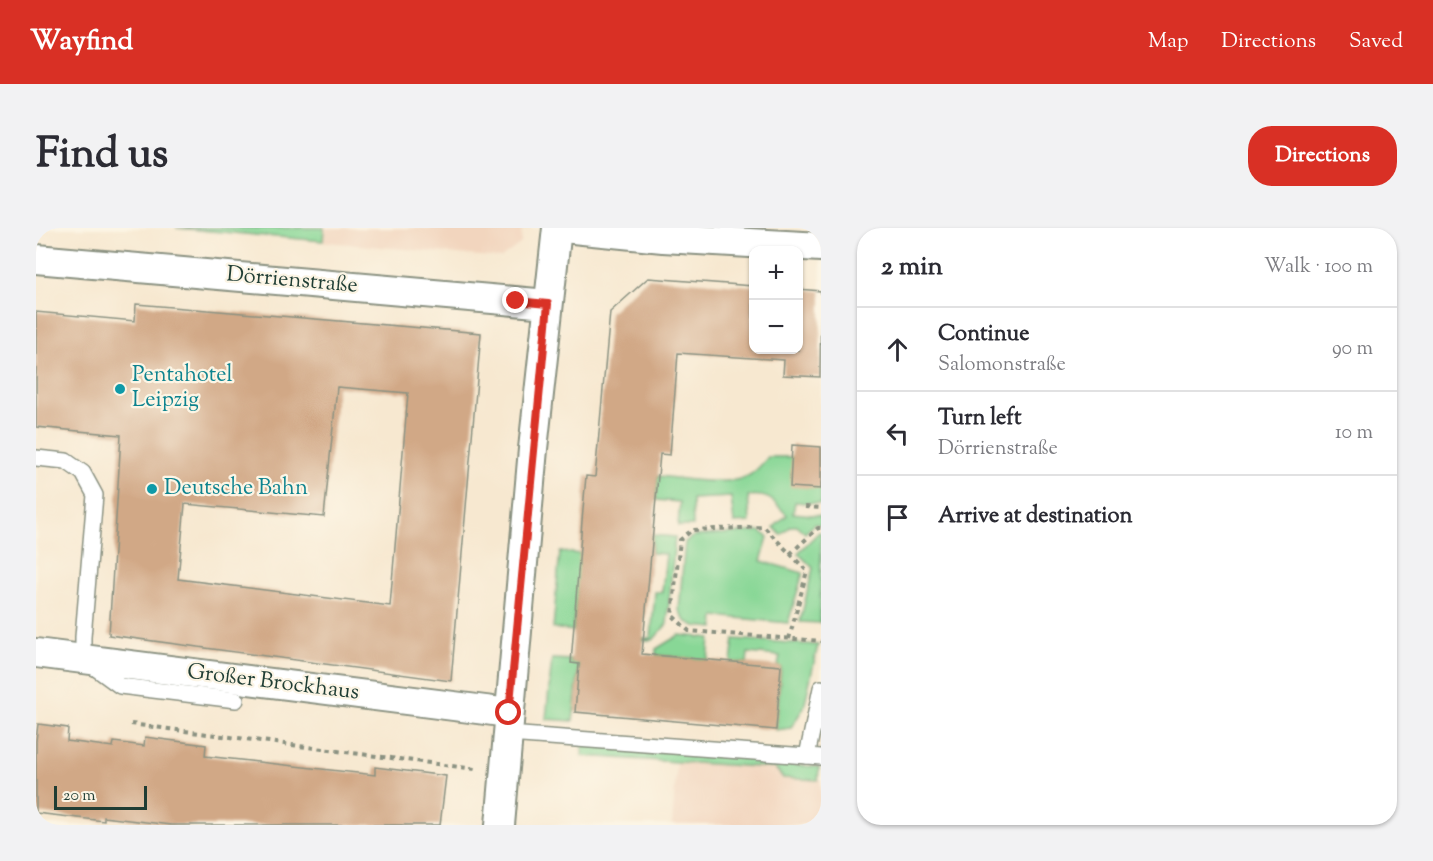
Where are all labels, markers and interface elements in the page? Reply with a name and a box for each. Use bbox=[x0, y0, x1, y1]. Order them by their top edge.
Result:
text: Wayfind bbox=[30, 22, 133, 62]
text: Map bbox=[1148, 27, 1188, 57]
text: Directions bbox=[1221, 27, 1316, 57]
text: Saved bbox=[1349, 27, 1403, 57]
text: Find us bbox=[36, 126, 168, 186]
button: Directions bbox=[1248, 126, 1397, 186]
map controls bbox=[749, 246, 803, 354]
button: + bbox=[749, 246, 803, 300]
text: 2 min bbox=[881, 249, 943, 286]
text: Walk · 100 m bbox=[1264, 253, 1373, 282]
street label: Dörrienstraße bbox=[225, 259, 359, 303]
route end bbox=[502, 287, 528, 313]
button: − bbox=[749, 300, 803, 354]
text: Continue bbox=[938, 319, 1029, 351]
icon: ahead bbox=[881, 333, 914, 366]
text: 90 m bbox=[1332, 335, 1373, 364]
text: Salomonstraße bbox=[938, 351, 1066, 380]
place label: Pentahotel Leipzig bbox=[132, 360, 233, 417]
marker: Pentahotel Leipzig bbox=[113, 382, 127, 396]
text: Turn left bbox=[938, 403, 1021, 435]
icon: left bbox=[881, 417, 914, 450]
text: 10 m bbox=[1335, 419, 1373, 448]
text: Dörrienstraße bbox=[938, 435, 1058, 464]
place label: Deutsche Bahn bbox=[164, 473, 308, 505]
marker: Deutsche Bahn bbox=[145, 482, 159, 496]
icon: arrive bbox=[881, 501, 914, 534]
text: Arrive at destination bbox=[938, 501, 1133, 533]
street label: Großer Brockhaus bbox=[185, 657, 361, 709]
route start bbox=[495, 699, 521, 725]
scale bar bbox=[54, 783, 147, 810]
text: 20 m bbox=[63, 785, 96, 808]

